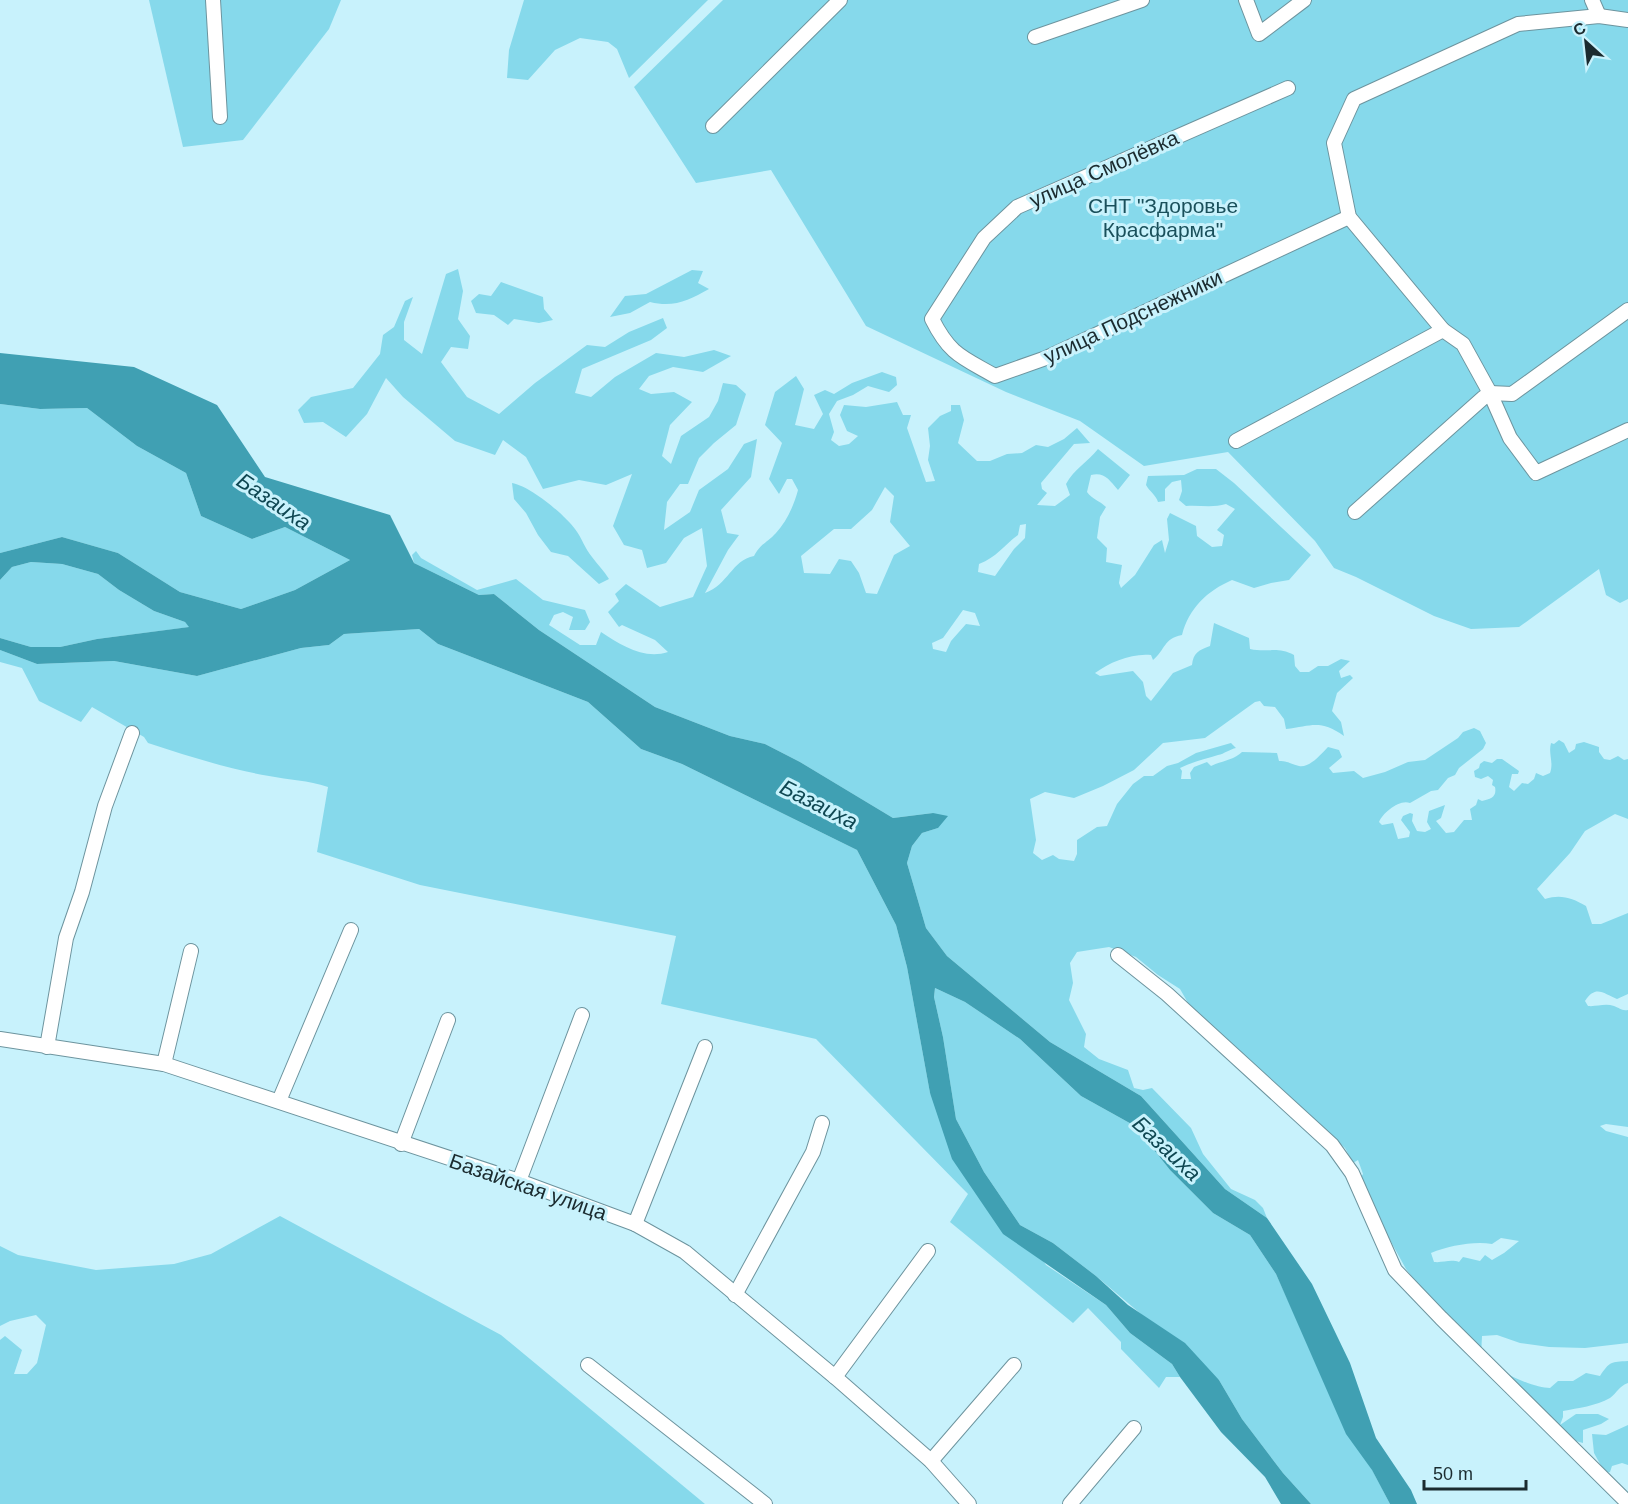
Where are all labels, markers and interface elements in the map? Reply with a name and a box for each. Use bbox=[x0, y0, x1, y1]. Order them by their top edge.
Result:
north arrow bbox=[1556, 12, 1616, 72]
text: С bbox=[1570, 19, 1589, 39]
street label: улица Смолёвка bbox=[1026, 125, 1182, 212]
park label: СНТ "Здоровье Красфарма" bbox=[1088, 194, 1238, 241]
street label: улица Подснежники bbox=[1040, 265, 1226, 368]
water label: Базаиха bbox=[232, 468, 315, 535]
water label: Базаиха bbox=[776, 774, 862, 835]
water label: Базаиха bbox=[1128, 1111, 1206, 1186]
street label: Базайская улица bbox=[446, 1149, 610, 1224]
scale bar bbox=[1424, 1453, 1526, 1491]
text: 50 m bbox=[1433, 1464, 1473, 1484]

